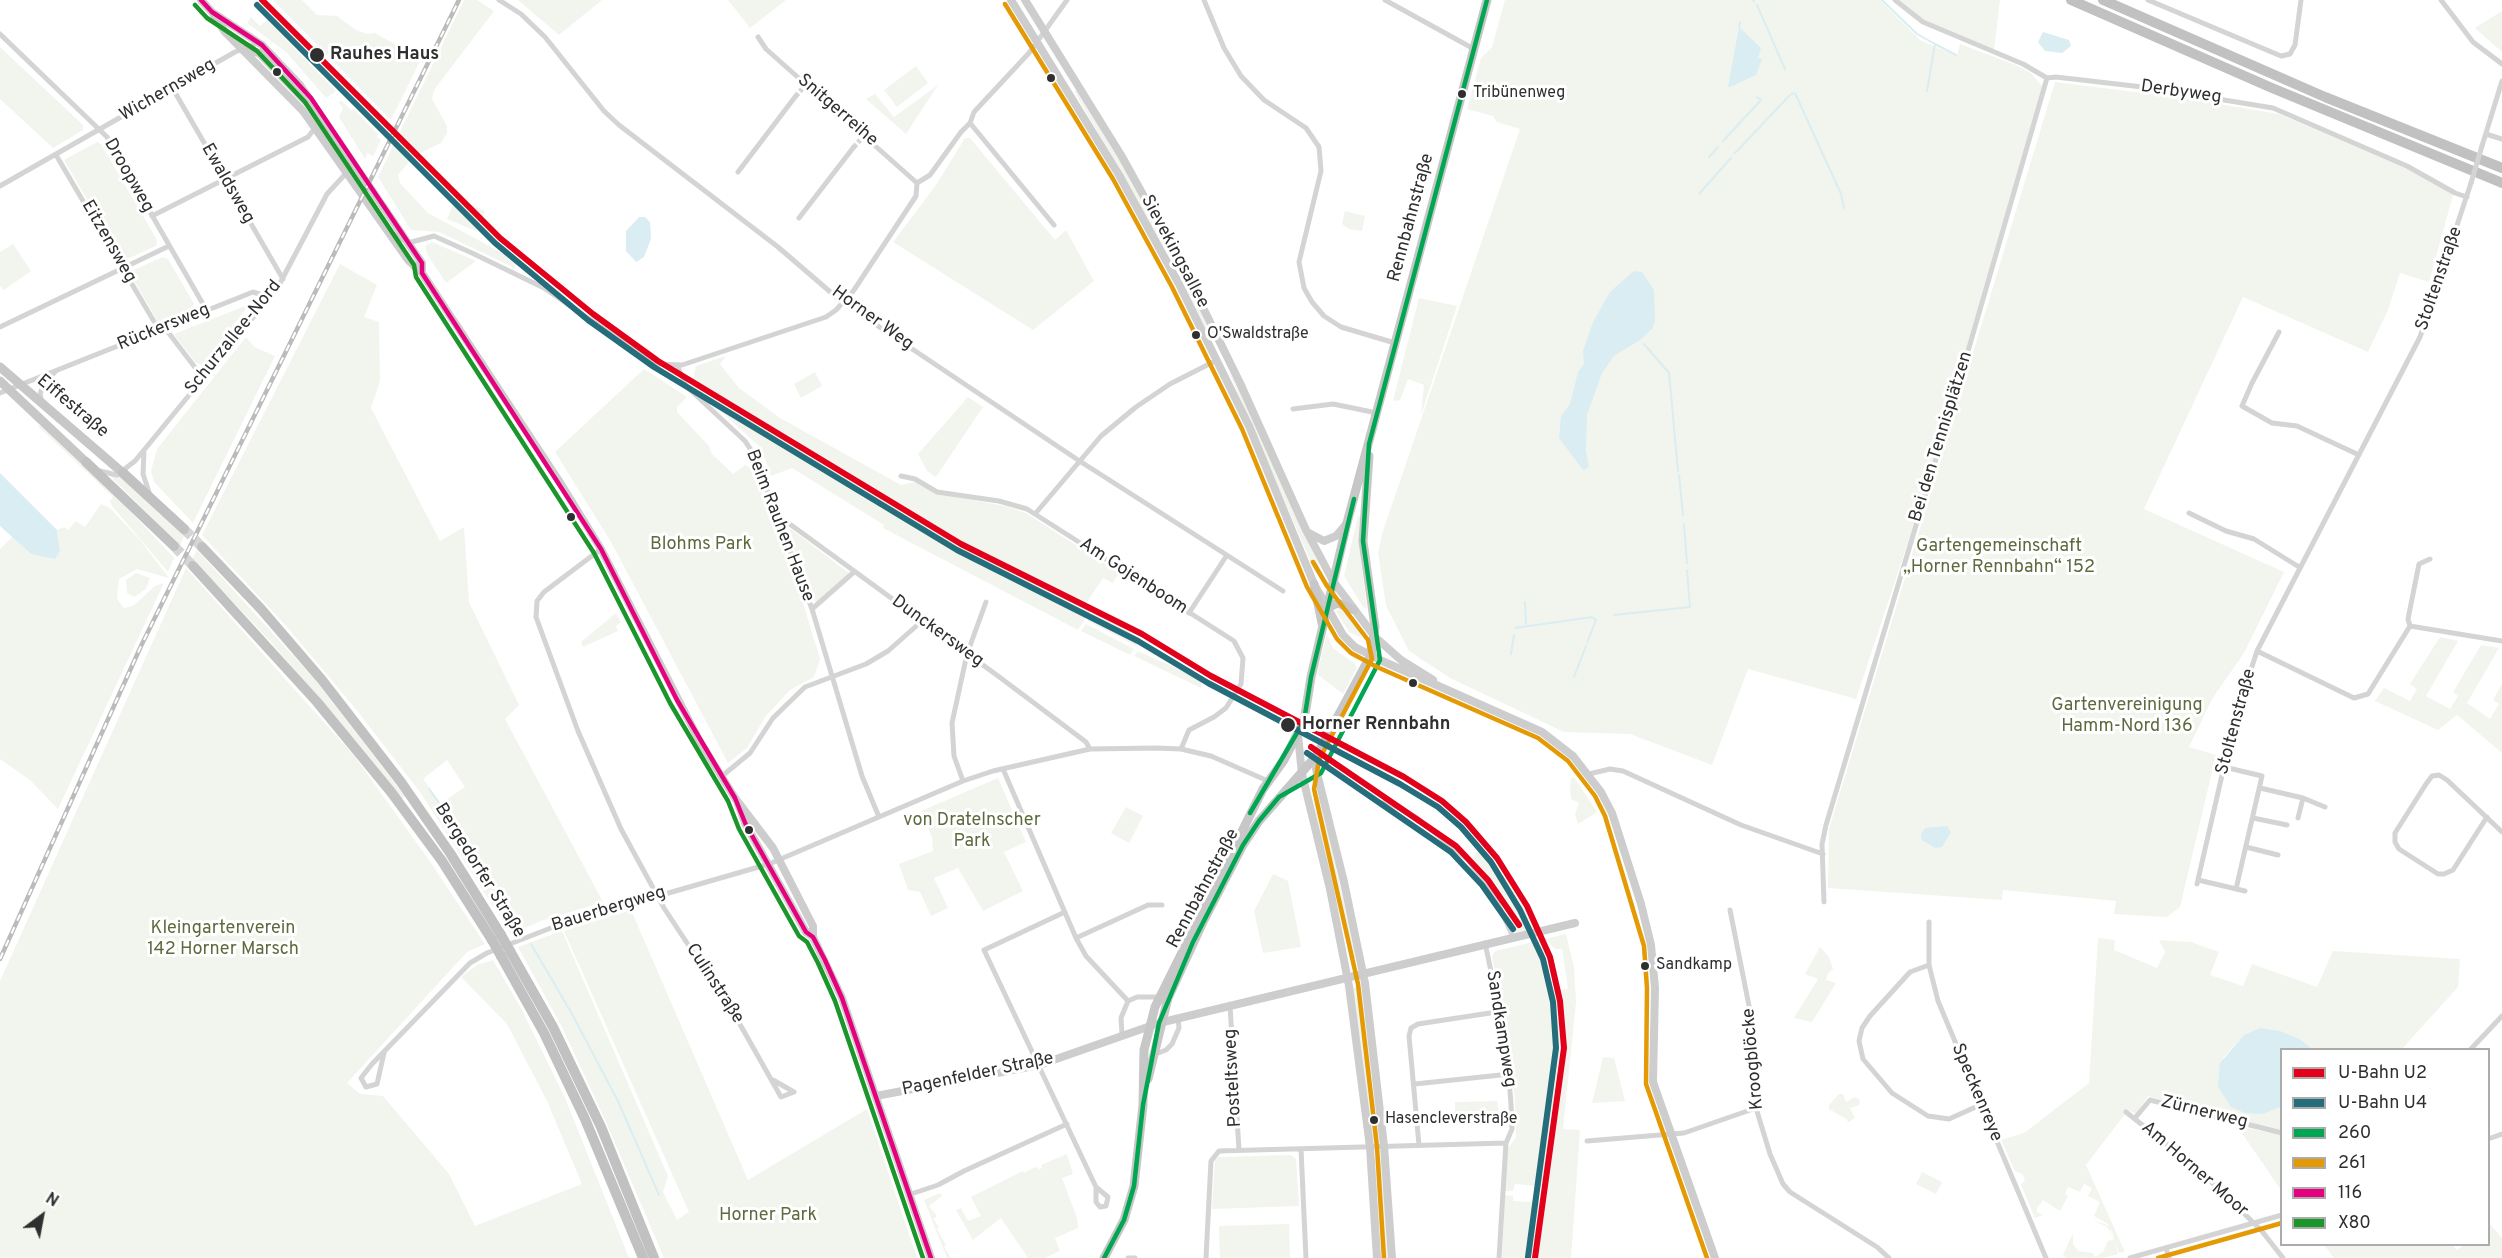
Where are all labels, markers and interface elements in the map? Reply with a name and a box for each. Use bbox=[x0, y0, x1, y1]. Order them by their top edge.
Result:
place label: Rauhes Haus bbox=[330, 44, 439, 66]
marker: Rauhes Haus bbox=[308, 46, 326, 64]
street label: Wichernsweg bbox=[116, 55, 220, 127]
unlabelled marker bbox=[271, 66, 283, 78]
street label: Snitgerreihe bbox=[792, 70, 882, 152]
unlabelled marker bbox=[1045, 72, 1057, 84]
street label: Derbyweg bbox=[2139, 77, 2223, 109]
place label: Tribünenweg bbox=[1473, 84, 1565, 104]
marker: Tribünenweg bbox=[1456, 88, 1468, 100]
street label: Droopweg bbox=[98, 135, 158, 217]
street label: Ewaldsweg bbox=[195, 140, 259, 228]
street label: Rennbahnstraße bbox=[1384, 151, 1440, 285]
street label: Sievekingsallee bbox=[1135, 192, 1213, 312]
street label: Eitzensweg bbox=[76, 197, 140, 287]
street label: Stoltenstraße bbox=[2412, 224, 2468, 334]
street label: Schurzallee-Nord bbox=[181, 276, 287, 400]
street label: Horner Weg bbox=[827, 282, 917, 356]
street label: Rückersweg bbox=[115, 300, 213, 356]
place label: O'Swaldstraße bbox=[1207, 325, 1309, 345]
marker: O'Swaldstraße bbox=[1190, 329, 1202, 341]
street label: Bei den Tennisplätzen bbox=[1906, 349, 1978, 525]
street label: Eiffestraße bbox=[32, 371, 112, 443]
street label: Beim Rauhen Hause bbox=[740, 447, 818, 605]
unlabelled marker bbox=[565, 511, 577, 523]
park label: Blohms Park bbox=[650, 534, 752, 556]
street label: Am Gojenboom bbox=[1075, 534, 1191, 620]
park label: Gartengemeinschaft „Horner Rennbahn“ 152 bbox=[1903, 536, 2095, 578]
street label: Dunckersweg bbox=[887, 591, 987, 673]
street label: Stoltenstraße bbox=[2213, 667, 2261, 777]
unlabelled marker bbox=[1407, 677, 1419, 689]
park label: Gartenvereinigung Hamm-Nord 136 bbox=[2051, 695, 2203, 738]
place label: Horner Rennbahn bbox=[1302, 714, 1450, 736]
marker: Horner Rennbahn bbox=[1279, 716, 1297, 734]
street label: Bergedorfer Straße bbox=[429, 800, 529, 942]
park label: von Dratelnscher Park bbox=[903, 810, 1041, 852]
unlabelled marker bbox=[743, 824, 755, 836]
street label: Rennbahnstraße bbox=[1163, 826, 1245, 952]
street label: Bauerbergweg bbox=[549, 882, 669, 938]
park label: Kleingartenverein 142 Horner Marsch bbox=[147, 918, 299, 960]
street label: Culinstraße bbox=[680, 940, 748, 1028]
place label: Sandkamp bbox=[1656, 956, 1732, 976]
marker: Sandkamp bbox=[1639, 960, 1651, 972]
street label: Sandkampweg bbox=[1480, 969, 1520, 1089]
street label: Kroogblöcke bbox=[1739, 1007, 1769, 1111]
street label: Posteltsweg bbox=[1221, 1028, 1247, 1128]
street label: Speckenreye bbox=[1946, 1041, 2006, 1145]
street label: Pagenfelder Straße bbox=[900, 1048, 1056, 1102]
legend bbox=[2280, 1048, 2490, 1246]
text: U-Bahn U2 bbox=[2338, 1062, 2427, 1085]
street label: Zürnerweg bbox=[2158, 1092, 2250, 1134]
text: U-Bahn U4 bbox=[2338, 1092, 2427, 1115]
place label: Hasencleverstraße bbox=[1385, 1110, 1517, 1130]
marker: Hasencleverstraße bbox=[1368, 1114, 1380, 1126]
street label: Am Horner Moor bbox=[2136, 1118, 2252, 1222]
text: 260 bbox=[2338, 1122, 2371, 1145]
text: 261 bbox=[2338, 1152, 2366, 1175]
text: 116 bbox=[2338, 1182, 2362, 1205]
north arrow bbox=[12, 1186, 72, 1246]
text: N bbox=[41, 1189, 62, 1212]
park label: Horner Park bbox=[719, 1205, 817, 1227]
text: X80 bbox=[2338, 1212, 2371, 1235]

